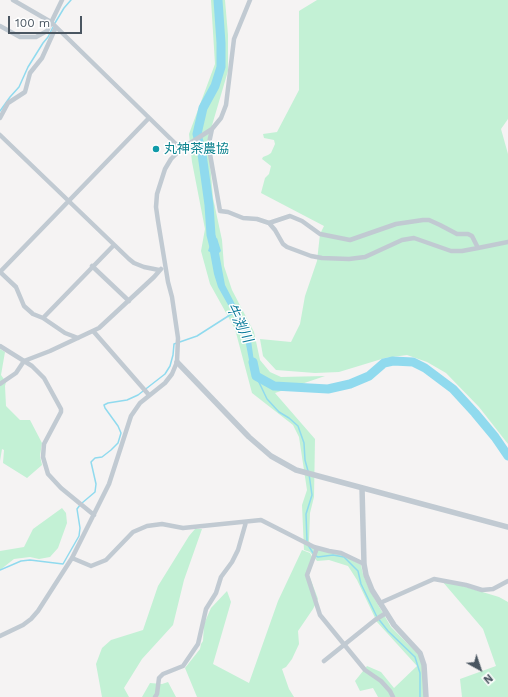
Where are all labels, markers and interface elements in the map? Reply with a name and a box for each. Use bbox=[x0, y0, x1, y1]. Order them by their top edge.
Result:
scale bar bbox=[10, 8, 84, 34]
text: 100 m bbox=[15, 16, 50, 30]
place label: 丸神茶農協 bbox=[164, 141, 229, 157]
marker: 丸神茶農協 bbox=[151, 144, 161, 154]
water label: 牛渕川 bbox=[222, 300, 256, 346]
north arrow bbox=[460, 649, 500, 689]
text: N bbox=[481, 671, 495, 686]

